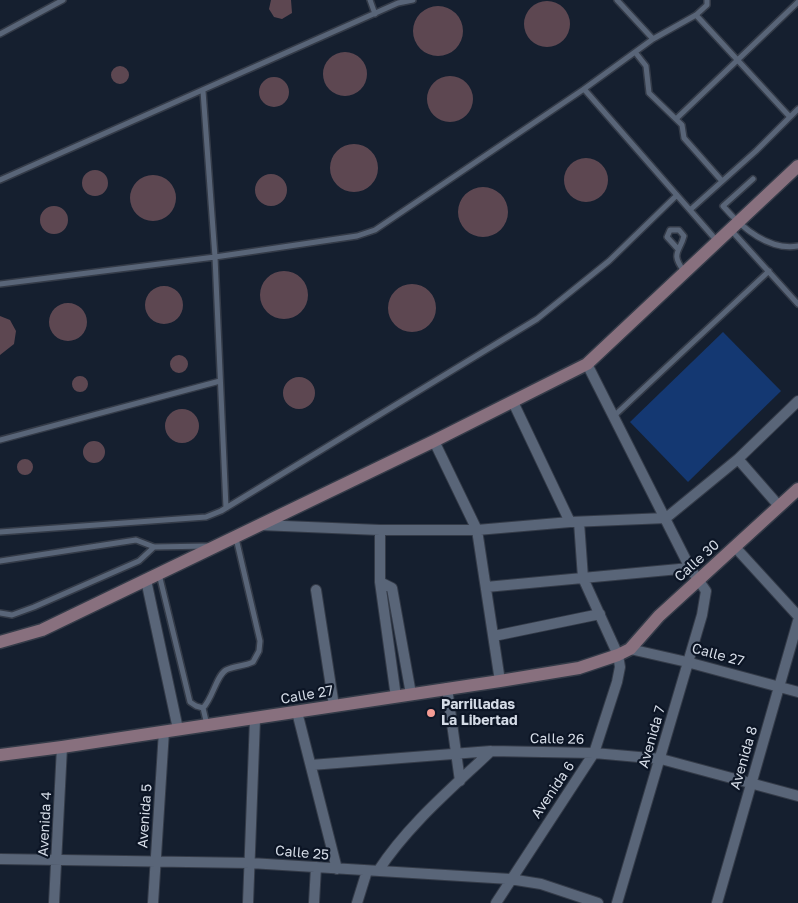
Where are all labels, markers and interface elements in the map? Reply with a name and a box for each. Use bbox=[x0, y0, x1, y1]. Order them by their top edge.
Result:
street label: Calle 30 bbox=[671, 536, 723, 586]
street label: Calle 27 bbox=[690, 640, 746, 670]
street label: Calle 27 bbox=[279, 682, 335, 708]
place label: Parrilladas La Libertad bbox=[441, 697, 517, 730]
street label: Avenida 7 bbox=[635, 704, 669, 770]
marker: Parrilladas La Libertad bbox=[425, 707, 437, 719]
street label: Avenida 8 bbox=[727, 724, 761, 792]
street label: Calle 26 bbox=[530, 730, 584, 748]
street label: Avenida 6 bbox=[528, 758, 578, 822]
street label: Avenida 5 bbox=[134, 783, 156, 849]
street label: Avenida 4 bbox=[35, 791, 55, 857]
street label: Calle 25 bbox=[274, 842, 330, 864]

